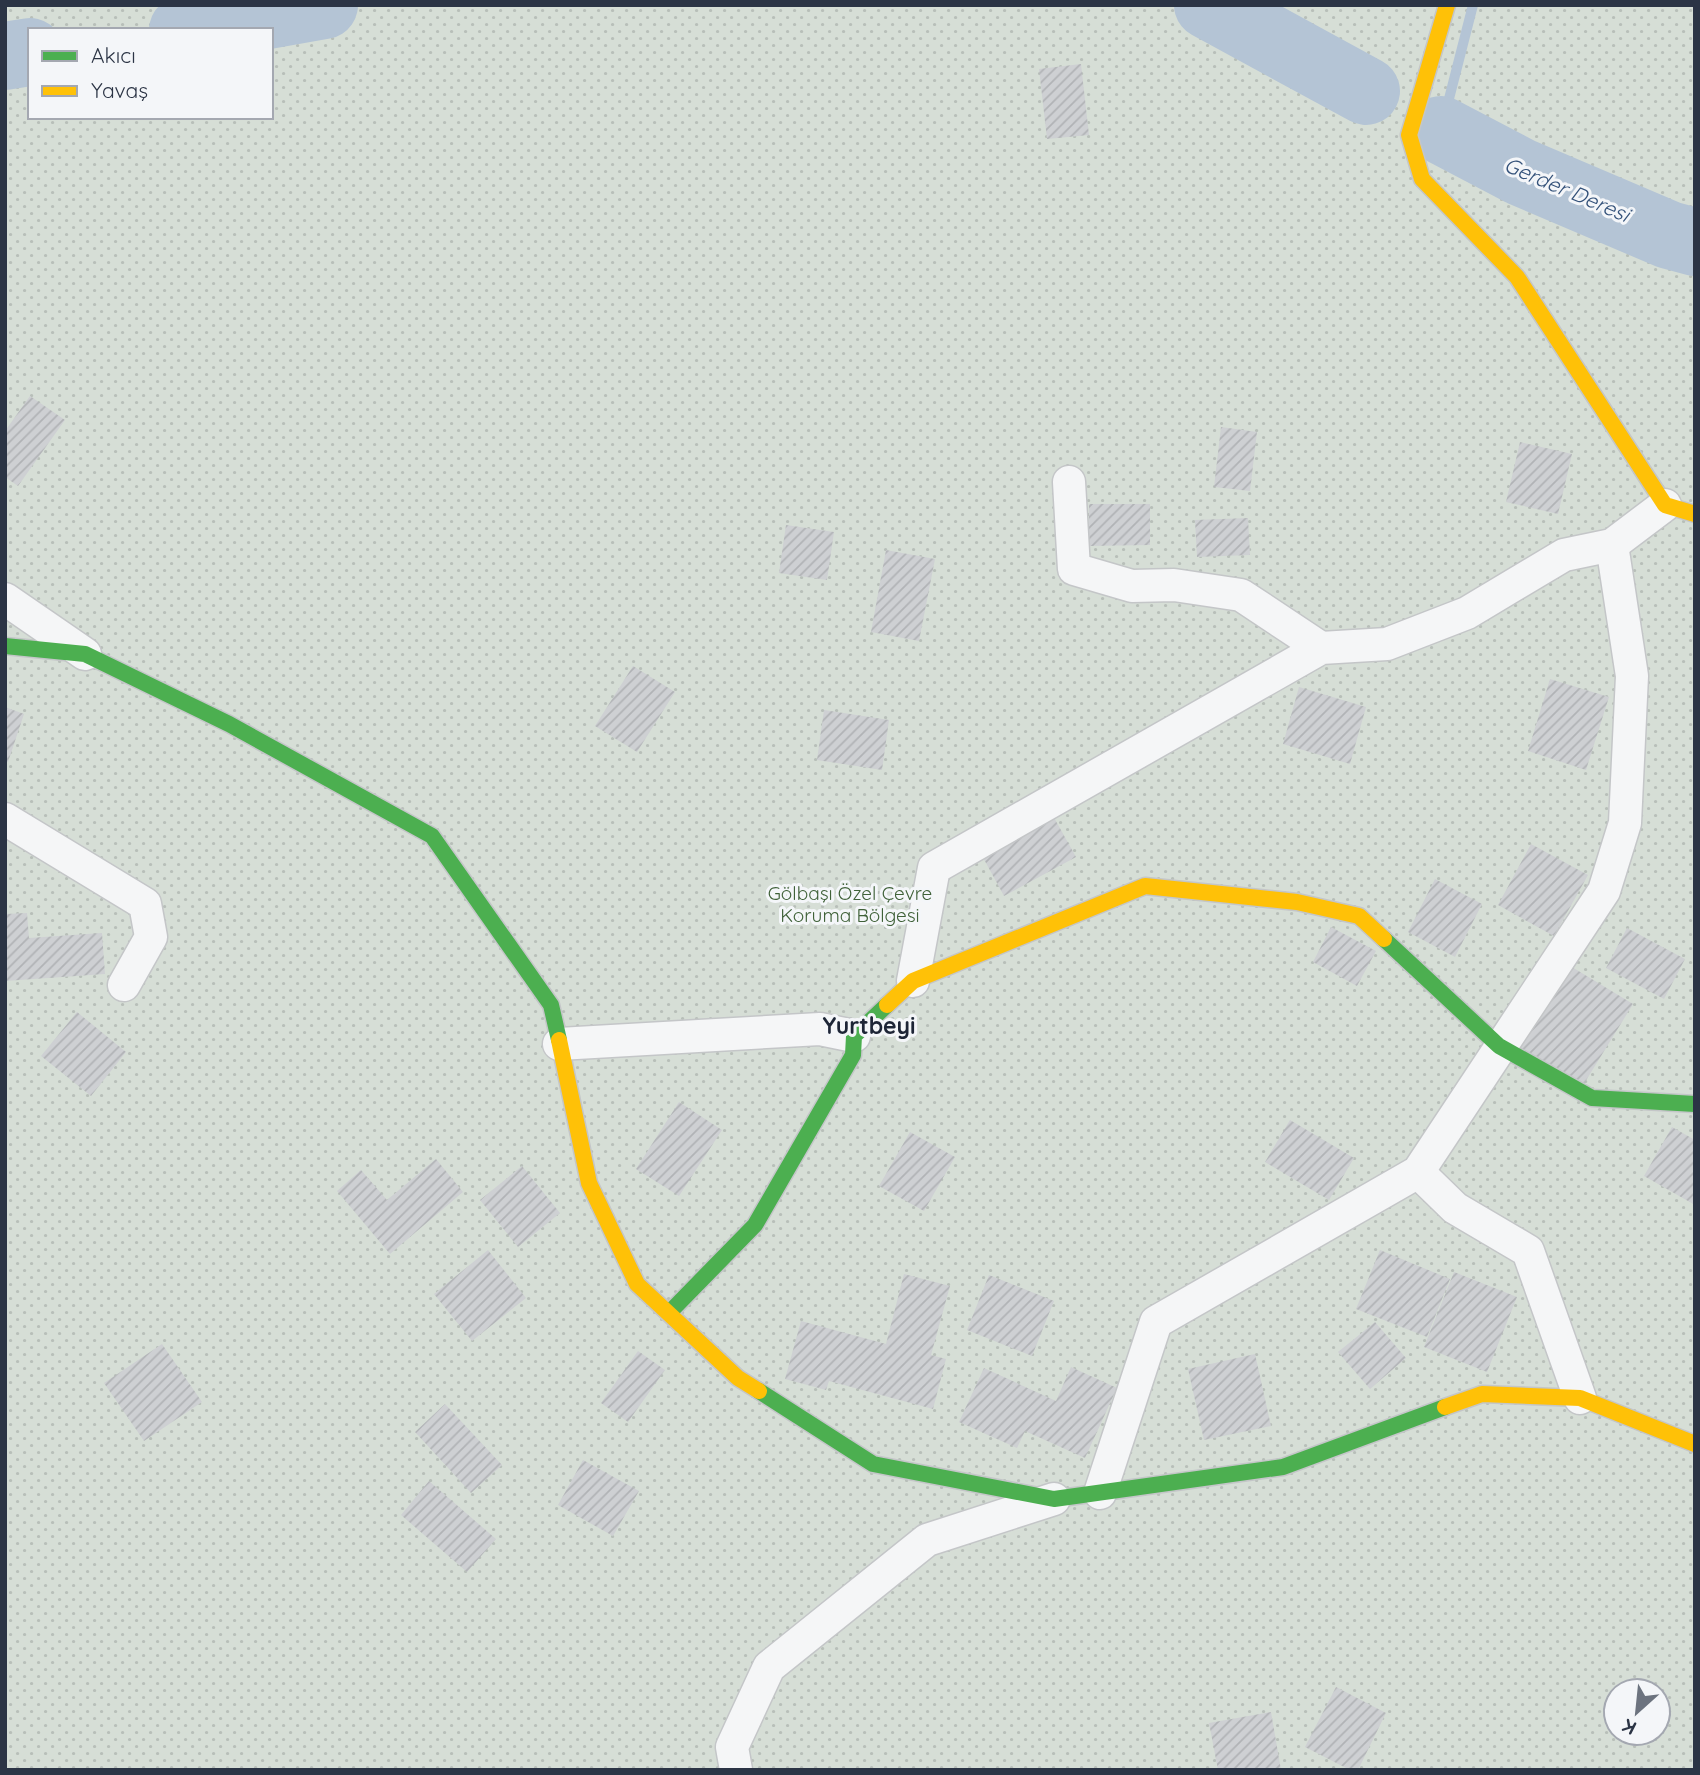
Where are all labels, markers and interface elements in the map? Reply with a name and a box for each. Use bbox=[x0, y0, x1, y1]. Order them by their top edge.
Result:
legend bbox=[28, 28, 273, 119]
text: Akıcı bbox=[91, 42, 136, 68]
text: Yavaş bbox=[91, 77, 148, 103]
water label: Gerder Deresi bbox=[1500, 151, 1636, 228]
park label: Gölbaşı Özel Çevre Koruma Bölgesi bbox=[768, 881, 932, 927]
district label: Yurtbeyi bbox=[823, 1011, 915, 1040]
north arrow bbox=[1602, 1677, 1672, 1747]
text: K bbox=[1618, 1714, 1640, 1741]

